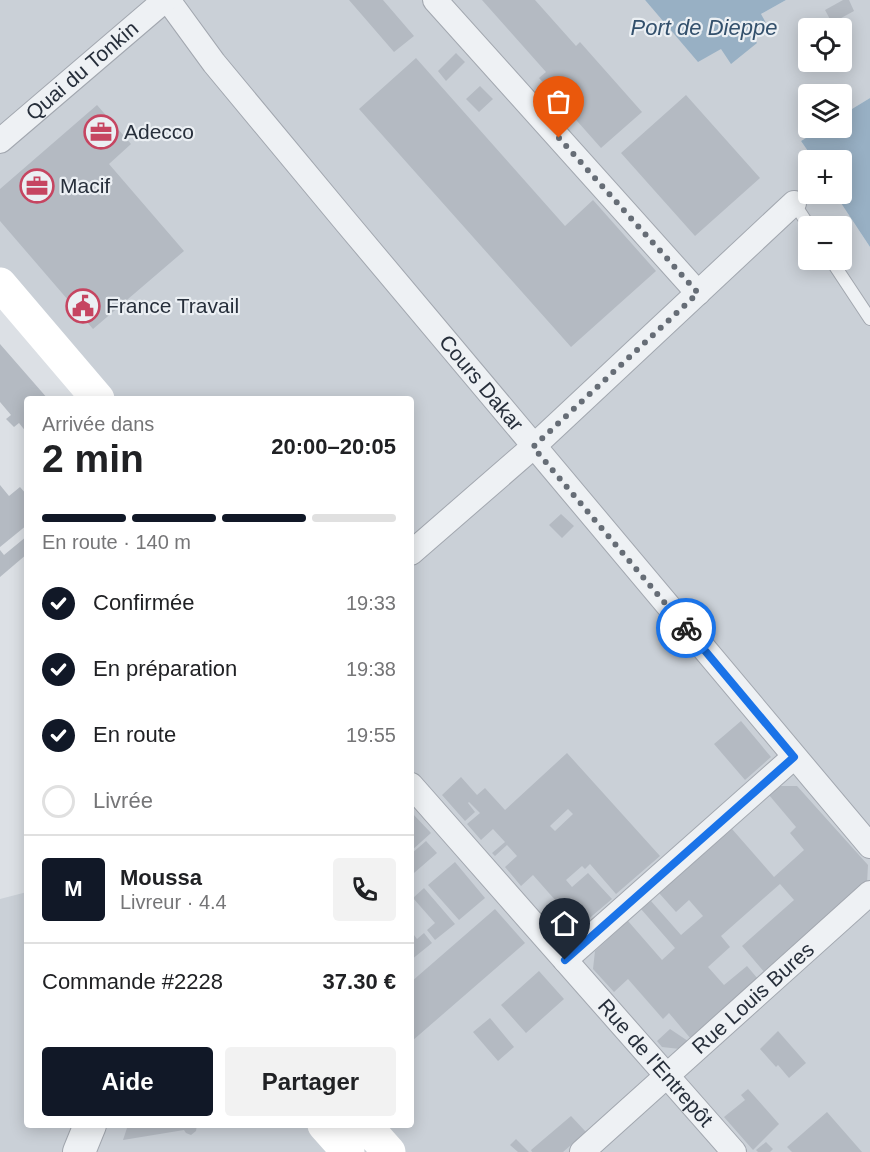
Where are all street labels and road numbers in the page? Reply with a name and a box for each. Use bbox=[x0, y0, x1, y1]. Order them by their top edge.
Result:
street label: Quai du Tonkin bbox=[21, 16, 142, 125]
street label: Cours Dakar bbox=[435, 330, 528, 435]
street label: Rue Louis Bures bbox=[687, 937, 818, 1058]
street label: Rue de l'Entrepôt bbox=[594, 994, 718, 1131]

